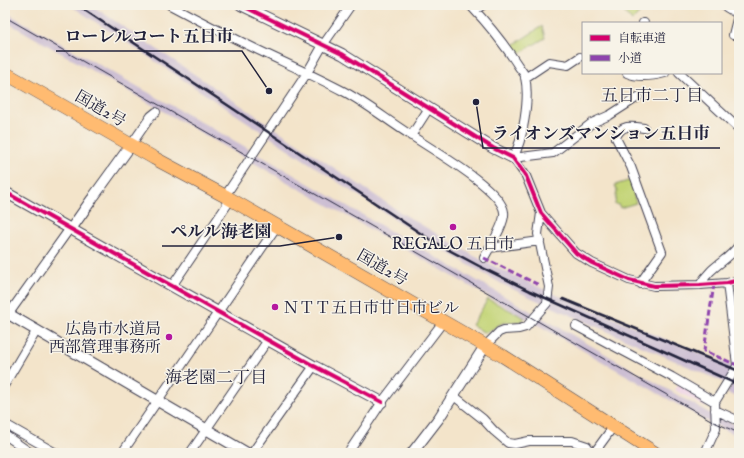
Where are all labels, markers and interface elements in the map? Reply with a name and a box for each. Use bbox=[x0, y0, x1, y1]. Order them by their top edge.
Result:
callout: ローレルコート五日市 bbox=[56, 22, 242, 51]
legend bbox=[582, 22, 722, 74]
text: ローレルコート五日市 bbox=[64, 27, 234, 48]
text: 自転車道 bbox=[618, 31, 666, 46]
text: 小道 bbox=[618, 51, 642, 66]
district label: 五日市二丁目 bbox=[601, 86, 703, 107]
street label: 国道2号 bbox=[71, 87, 129, 132]
callout: ライオンズマンション五日市 bbox=[483, 119, 720, 148]
text: ライオンズマンション五日市 bbox=[492, 124, 710, 145]
callout: ペルル海老園 bbox=[162, 217, 280, 246]
text: ペルル海老園 bbox=[170, 222, 272, 243]
marker: REGALO 五日市 bbox=[448, 222, 458, 232]
place label: REGALO 五日市 bbox=[392, 235, 514, 255]
street label: 国道2号 bbox=[353, 246, 411, 291]
place label: ＮＴＴ五日市廿日市ビル bbox=[283, 299, 459, 319]
marker: ＮＴＴ五日市廿日市ビル bbox=[270, 302, 280, 312]
place label: 広島市水道局 西部管理事務所 bbox=[49, 320, 161, 358]
marker: 広島市水道局 西部管理事務所 bbox=[164, 332, 174, 342]
district label: 海老園二丁目 bbox=[165, 368, 267, 389]

